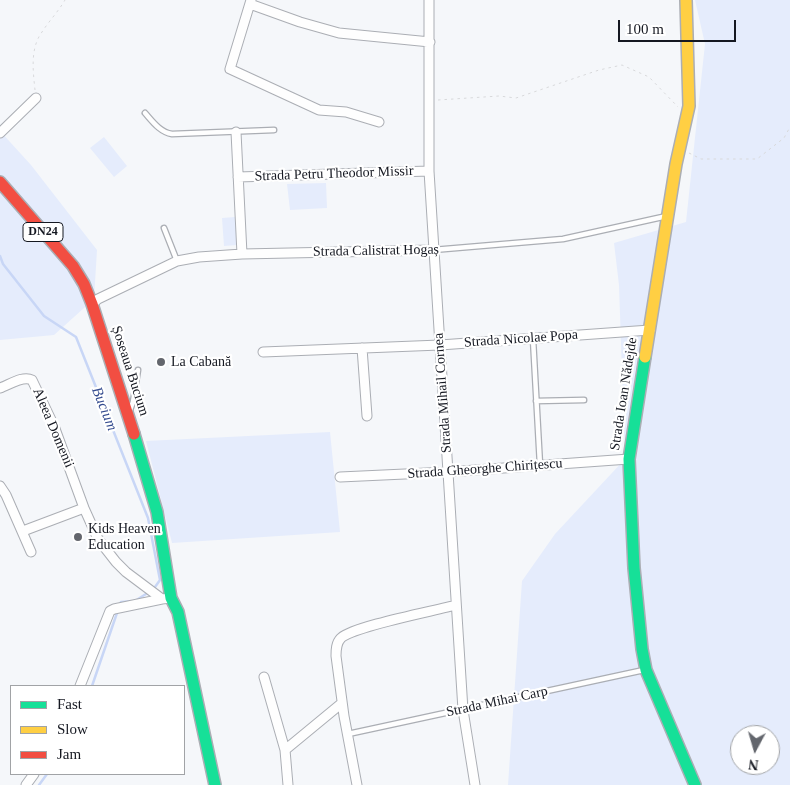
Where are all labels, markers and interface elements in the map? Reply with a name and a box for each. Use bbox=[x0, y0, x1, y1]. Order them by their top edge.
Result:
scale bar bbox=[620, 10, 738, 42]
text: 100 m bbox=[626, 21, 664, 37]
street label: Strada Petru Theodor Missir bbox=[254, 163, 414, 185]
road number: DN24 bbox=[23, 222, 63, 242]
street label: Strada Calistrat Hogaș bbox=[313, 242, 439, 260]
street label: Șoseaua Bucium bbox=[108, 324, 152, 418]
street label: Strada Nicolae Popa bbox=[463, 327, 579, 351]
street label: Strada Mihail Cornea bbox=[430, 332, 456, 454]
street label: Strada Ioan Nădejde bbox=[607, 336, 641, 452]
place label: La Cabană bbox=[171, 354, 231, 370]
marker: La Cabană bbox=[155, 356, 167, 368]
water label: Bucium bbox=[87, 384, 121, 434]
street label: Aleea Domenii bbox=[29, 386, 77, 470]
street label: Strada Gheorghe Chirițescu bbox=[407, 455, 563, 483]
place label: Kids Heaven Education bbox=[88, 521, 161, 554]
marker: Kids Heaven Education bbox=[72, 531, 84, 543]
street label: Strada Mihai Carp bbox=[445, 683, 549, 721]
legend bbox=[10, 685, 185, 775]
text: Fast bbox=[57, 696, 82, 712]
text: Slow bbox=[57, 721, 88, 737]
north arrow bbox=[730, 725, 780, 775]
text: Jam bbox=[57, 746, 81, 762]
text: N bbox=[748, 756, 759, 772]

